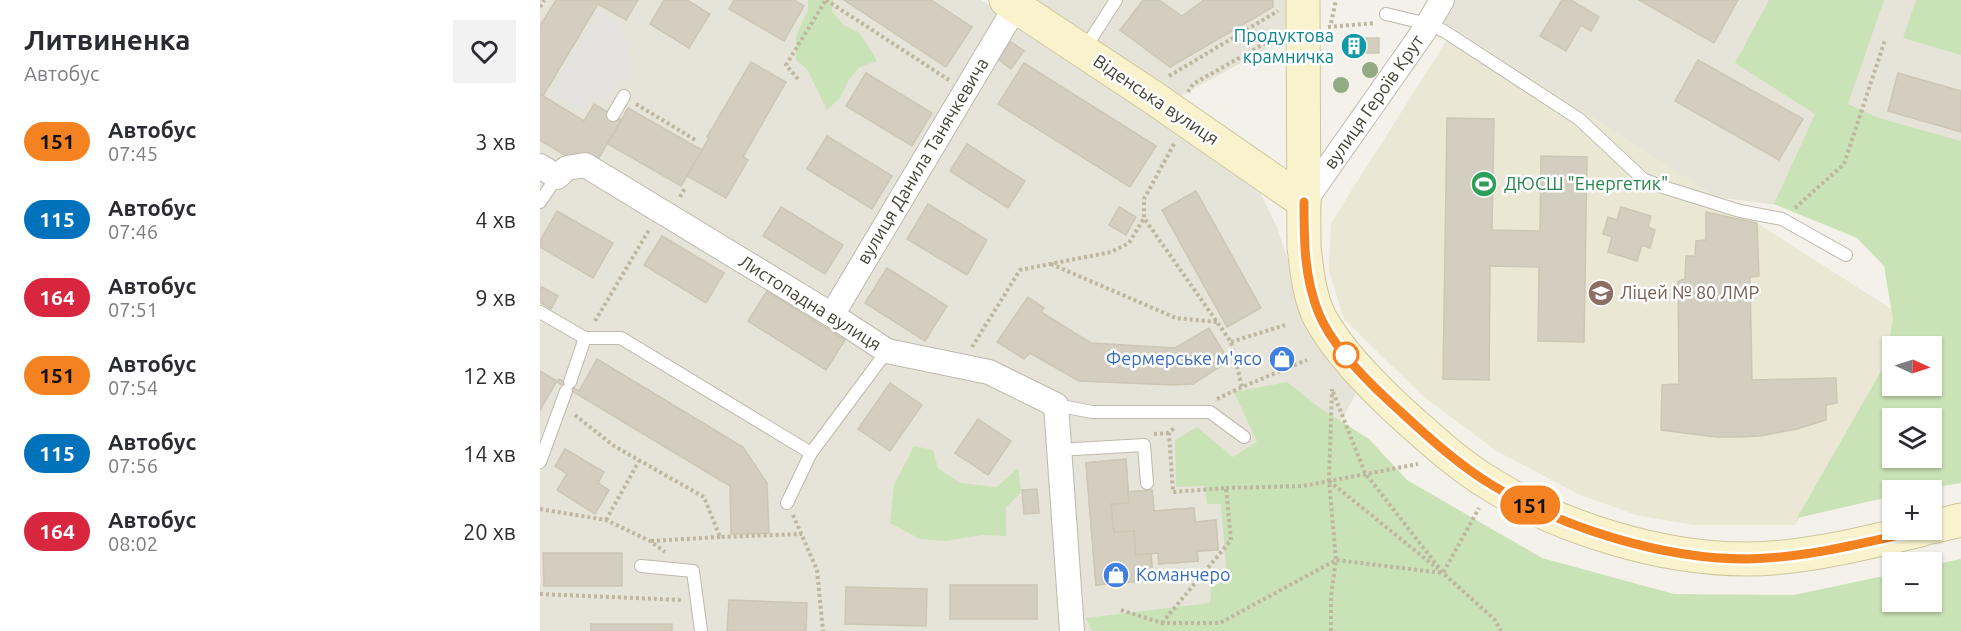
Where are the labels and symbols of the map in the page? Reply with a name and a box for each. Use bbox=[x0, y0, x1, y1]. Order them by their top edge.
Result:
place label: Продуктова крамничка bbox=[1234, 25, 1334, 66]
street label: вулиця Героїв Крут bbox=[1319, 31, 1427, 172]
building icon: Продуктова крамничка bbox=[1339, 31, 1369, 61]
street label: Віденська вулиця bbox=[1090, 50, 1223, 148]
street label: вулиця Данила Танячкевича bbox=[853, 54, 992, 267]
sports icon: ДЮСШ "Енергетик" bbox=[1469, 169, 1499, 199]
place label: ДЮСШ "Енергетик" bbox=[1504, 173, 1668, 193]
street label: Листопадна вулиця bbox=[736, 250, 885, 354]
school or university icon: Ліцей № 80 ЛМР bbox=[1586, 278, 1616, 308]
place label: Ліцей № 80 ЛМР bbox=[1620, 282, 1759, 302]
north arrow bbox=[1882, 336, 1942, 396]
unlabelled marker bbox=[1333, 342, 1359, 368]
shop icon: Фермерське м'ясо bbox=[1267, 344, 1297, 374]
place label: Фермерське м'ясо bbox=[1106, 348, 1262, 368]
line badge: 151 bbox=[1496, 486, 1564, 524]
shop icon: Команчеро bbox=[1101, 560, 1131, 590]
place label: Команчеро bbox=[1136, 564, 1231, 584]

